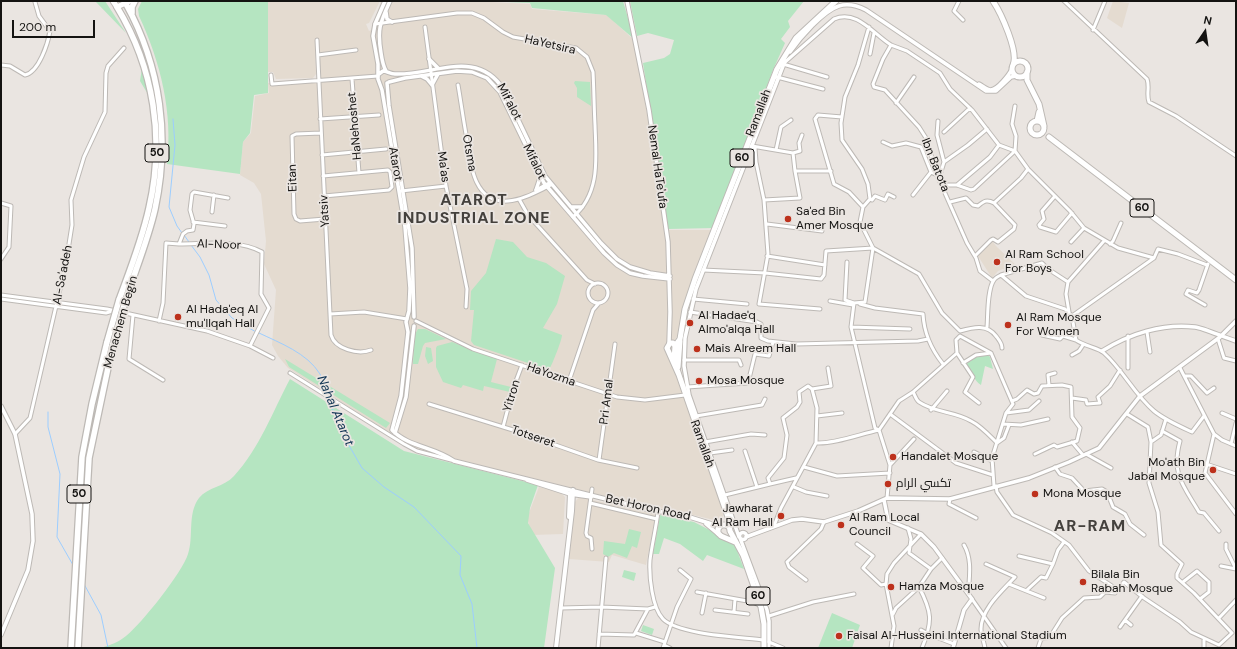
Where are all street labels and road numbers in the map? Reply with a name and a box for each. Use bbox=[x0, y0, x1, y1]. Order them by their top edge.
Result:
street label: HaYetsira bbox=[523, 32, 577, 58]
street label: Mif'alot bbox=[493, 81, 525, 123]
street label: Ramallah bbox=[743, 87, 775, 139]
street label: HaNehoshet bbox=[345, 91, 365, 161]
street label: Nemal HaTe'ufa bbox=[644, 124, 670, 210]
street label: Otsma bbox=[459, 133, 479, 173]
street label: Ibn Batota bbox=[918, 136, 952, 194]
street label: Mifalot bbox=[519, 142, 549, 182]
road number: 50 bbox=[145, 144, 169, 162]
street label: Atarot bbox=[385, 146, 405, 182]
road number: 60 bbox=[730, 149, 754, 167]
street label: Ma'as bbox=[434, 151, 452, 183]
street label: Eitan bbox=[285, 164, 301, 192]
street label: Yatsiv bbox=[317, 194, 333, 228]
road number: 60 bbox=[1130, 199, 1154, 217]
street label: Al-Noor bbox=[197, 237, 241, 253]
street label: Al-Sa'adeh bbox=[50, 244, 76, 306]
street label: Menachem Begin bbox=[101, 274, 141, 370]
street label: HaYozma bbox=[525, 360, 577, 390]
street label: Yitron bbox=[500, 378, 524, 414]
street label: Pri Amal bbox=[597, 379, 617, 425]
street label: Ramallah bbox=[687, 418, 717, 470]
street label: Totseret bbox=[509, 423, 557, 451]
road number: 50 bbox=[67, 485, 91, 503]
street label: Bet Horon Road bbox=[604, 492, 692, 524]
road number: 60 bbox=[746, 587, 770, 605]

